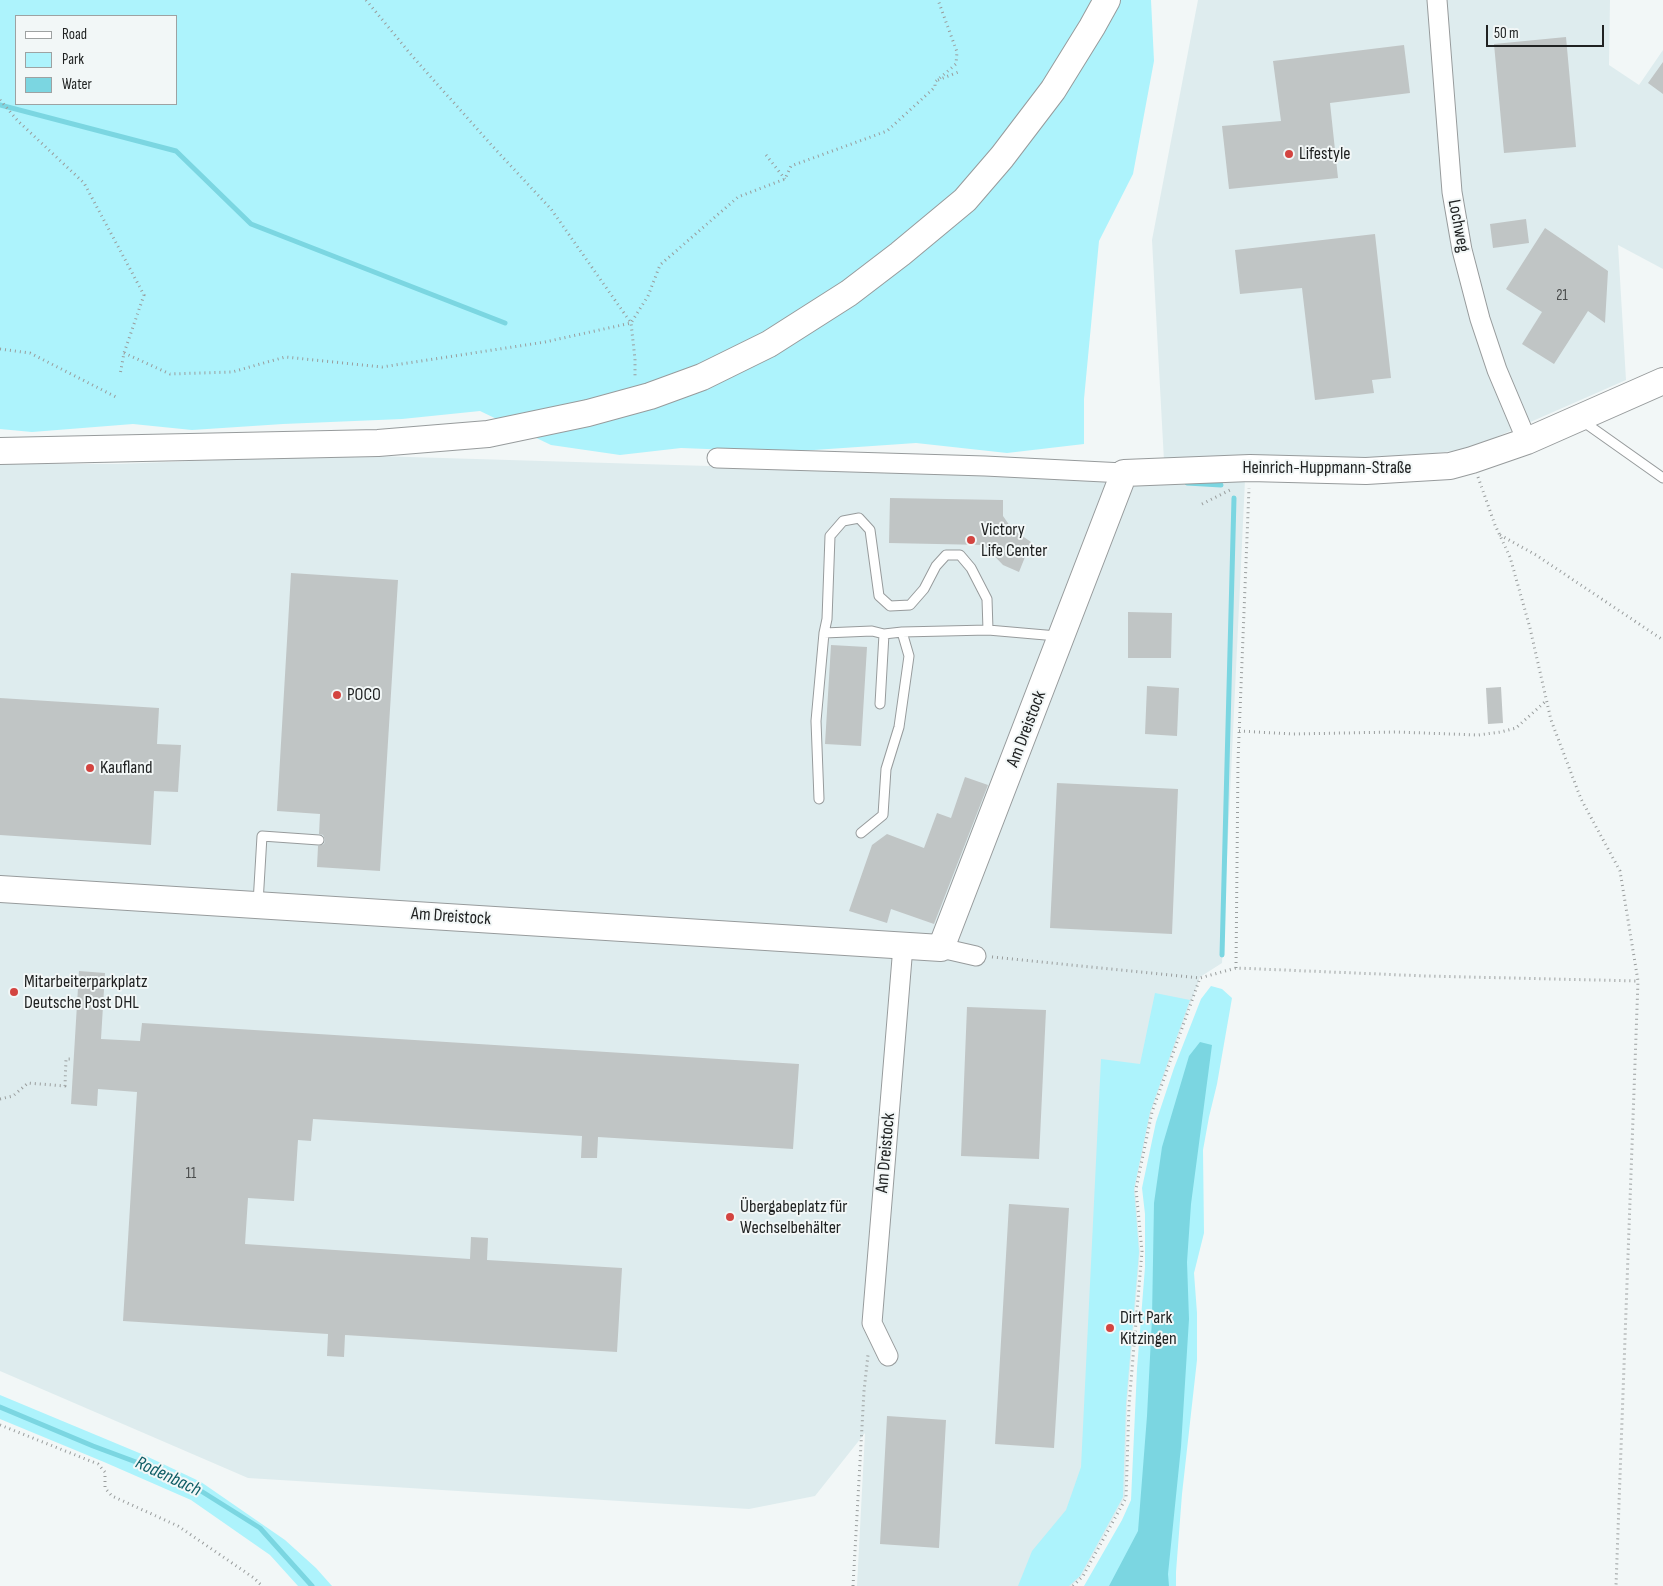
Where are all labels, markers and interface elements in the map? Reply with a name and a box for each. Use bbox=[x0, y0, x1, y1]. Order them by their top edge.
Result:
legend bbox=[15, 15, 178, 105]
scale bar bbox=[1488, 15, 1606, 47]
text: 50 m bbox=[1494, 24, 1519, 43]
text: Road bbox=[62, 25, 87, 44]
text: Park bbox=[62, 50, 84, 69]
text: Water bbox=[62, 75, 92, 94]
place label: Lifestyle bbox=[1299, 143, 1351, 165]
marker: Lifestyle bbox=[1283, 148, 1295, 160]
street label: Lochweg bbox=[1442, 198, 1474, 254]
house number: 21 bbox=[1556, 287, 1568, 305]
street label: Heinrich-Huppmann-Straße bbox=[1242, 457, 1412, 479]
place label: Victory Life Center bbox=[981, 519, 1047, 562]
marker: Victory Life Center bbox=[965, 534, 977, 546]
place label: POCO bbox=[347, 684, 381, 706]
street label: Am Dreistock bbox=[1003, 688, 1051, 770]
marker: POCO bbox=[331, 689, 343, 701]
place label: Kaufland bbox=[100, 757, 153, 779]
marker: Kaufland bbox=[84, 762, 96, 774]
street label: Am Dreistock bbox=[410, 903, 492, 931]
place label: Mitarbeiterparkplatz Deutsche Post DHL bbox=[24, 971, 148, 1014]
marker: Mitarbeiterparkplatz Deutsche Post DHL bbox=[8, 986, 20, 998]
street label: Am Dreistock bbox=[872, 1112, 900, 1194]
house number: 11 bbox=[186, 1165, 196, 1183]
place label: Übergabeplatz für Wechselbehälter bbox=[740, 1196, 847, 1238]
marker: Übergabeplatz für Wechselbehälter bbox=[724, 1211, 736, 1223]
place label: Dirt Park Kitzingen bbox=[1120, 1307, 1177, 1350]
marker: Dirt Park Kitzingen bbox=[1104, 1322, 1116, 1334]
water label: Rodenbach bbox=[131, 1452, 205, 1502]

